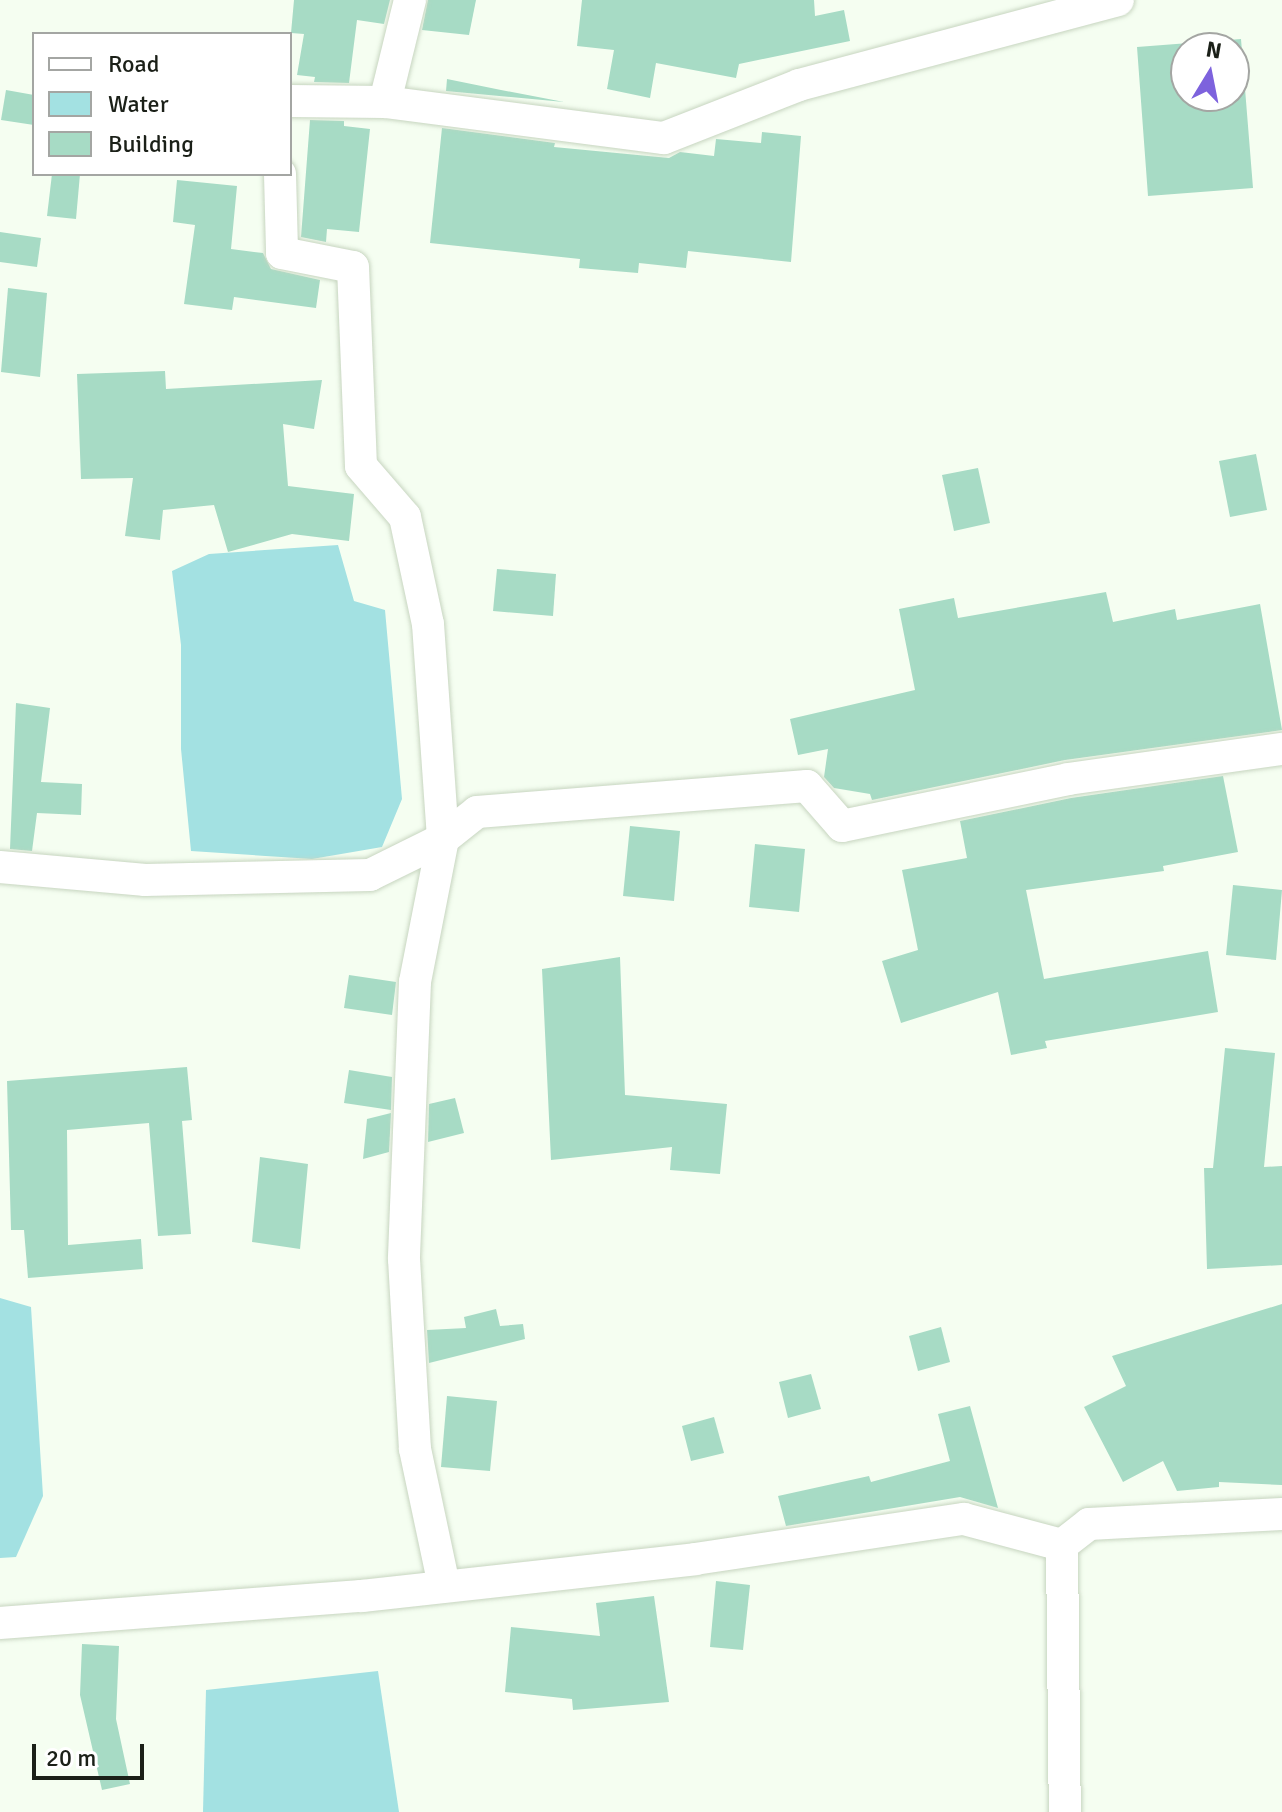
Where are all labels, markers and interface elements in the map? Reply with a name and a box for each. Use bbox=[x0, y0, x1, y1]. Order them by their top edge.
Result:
legend bbox=[32, 32, 292, 176]
north arrow bbox=[1170, 32, 1250, 112]
text: N bbox=[1204, 35, 1224, 64]
text: Road bbox=[108, 49, 159, 79]
text: Water bbox=[108, 89, 168, 119]
text: Building bbox=[108, 129, 194, 159]
scale bar bbox=[36, 1728, 148, 1778]
text: 20 m bbox=[46, 1743, 96, 1773]

